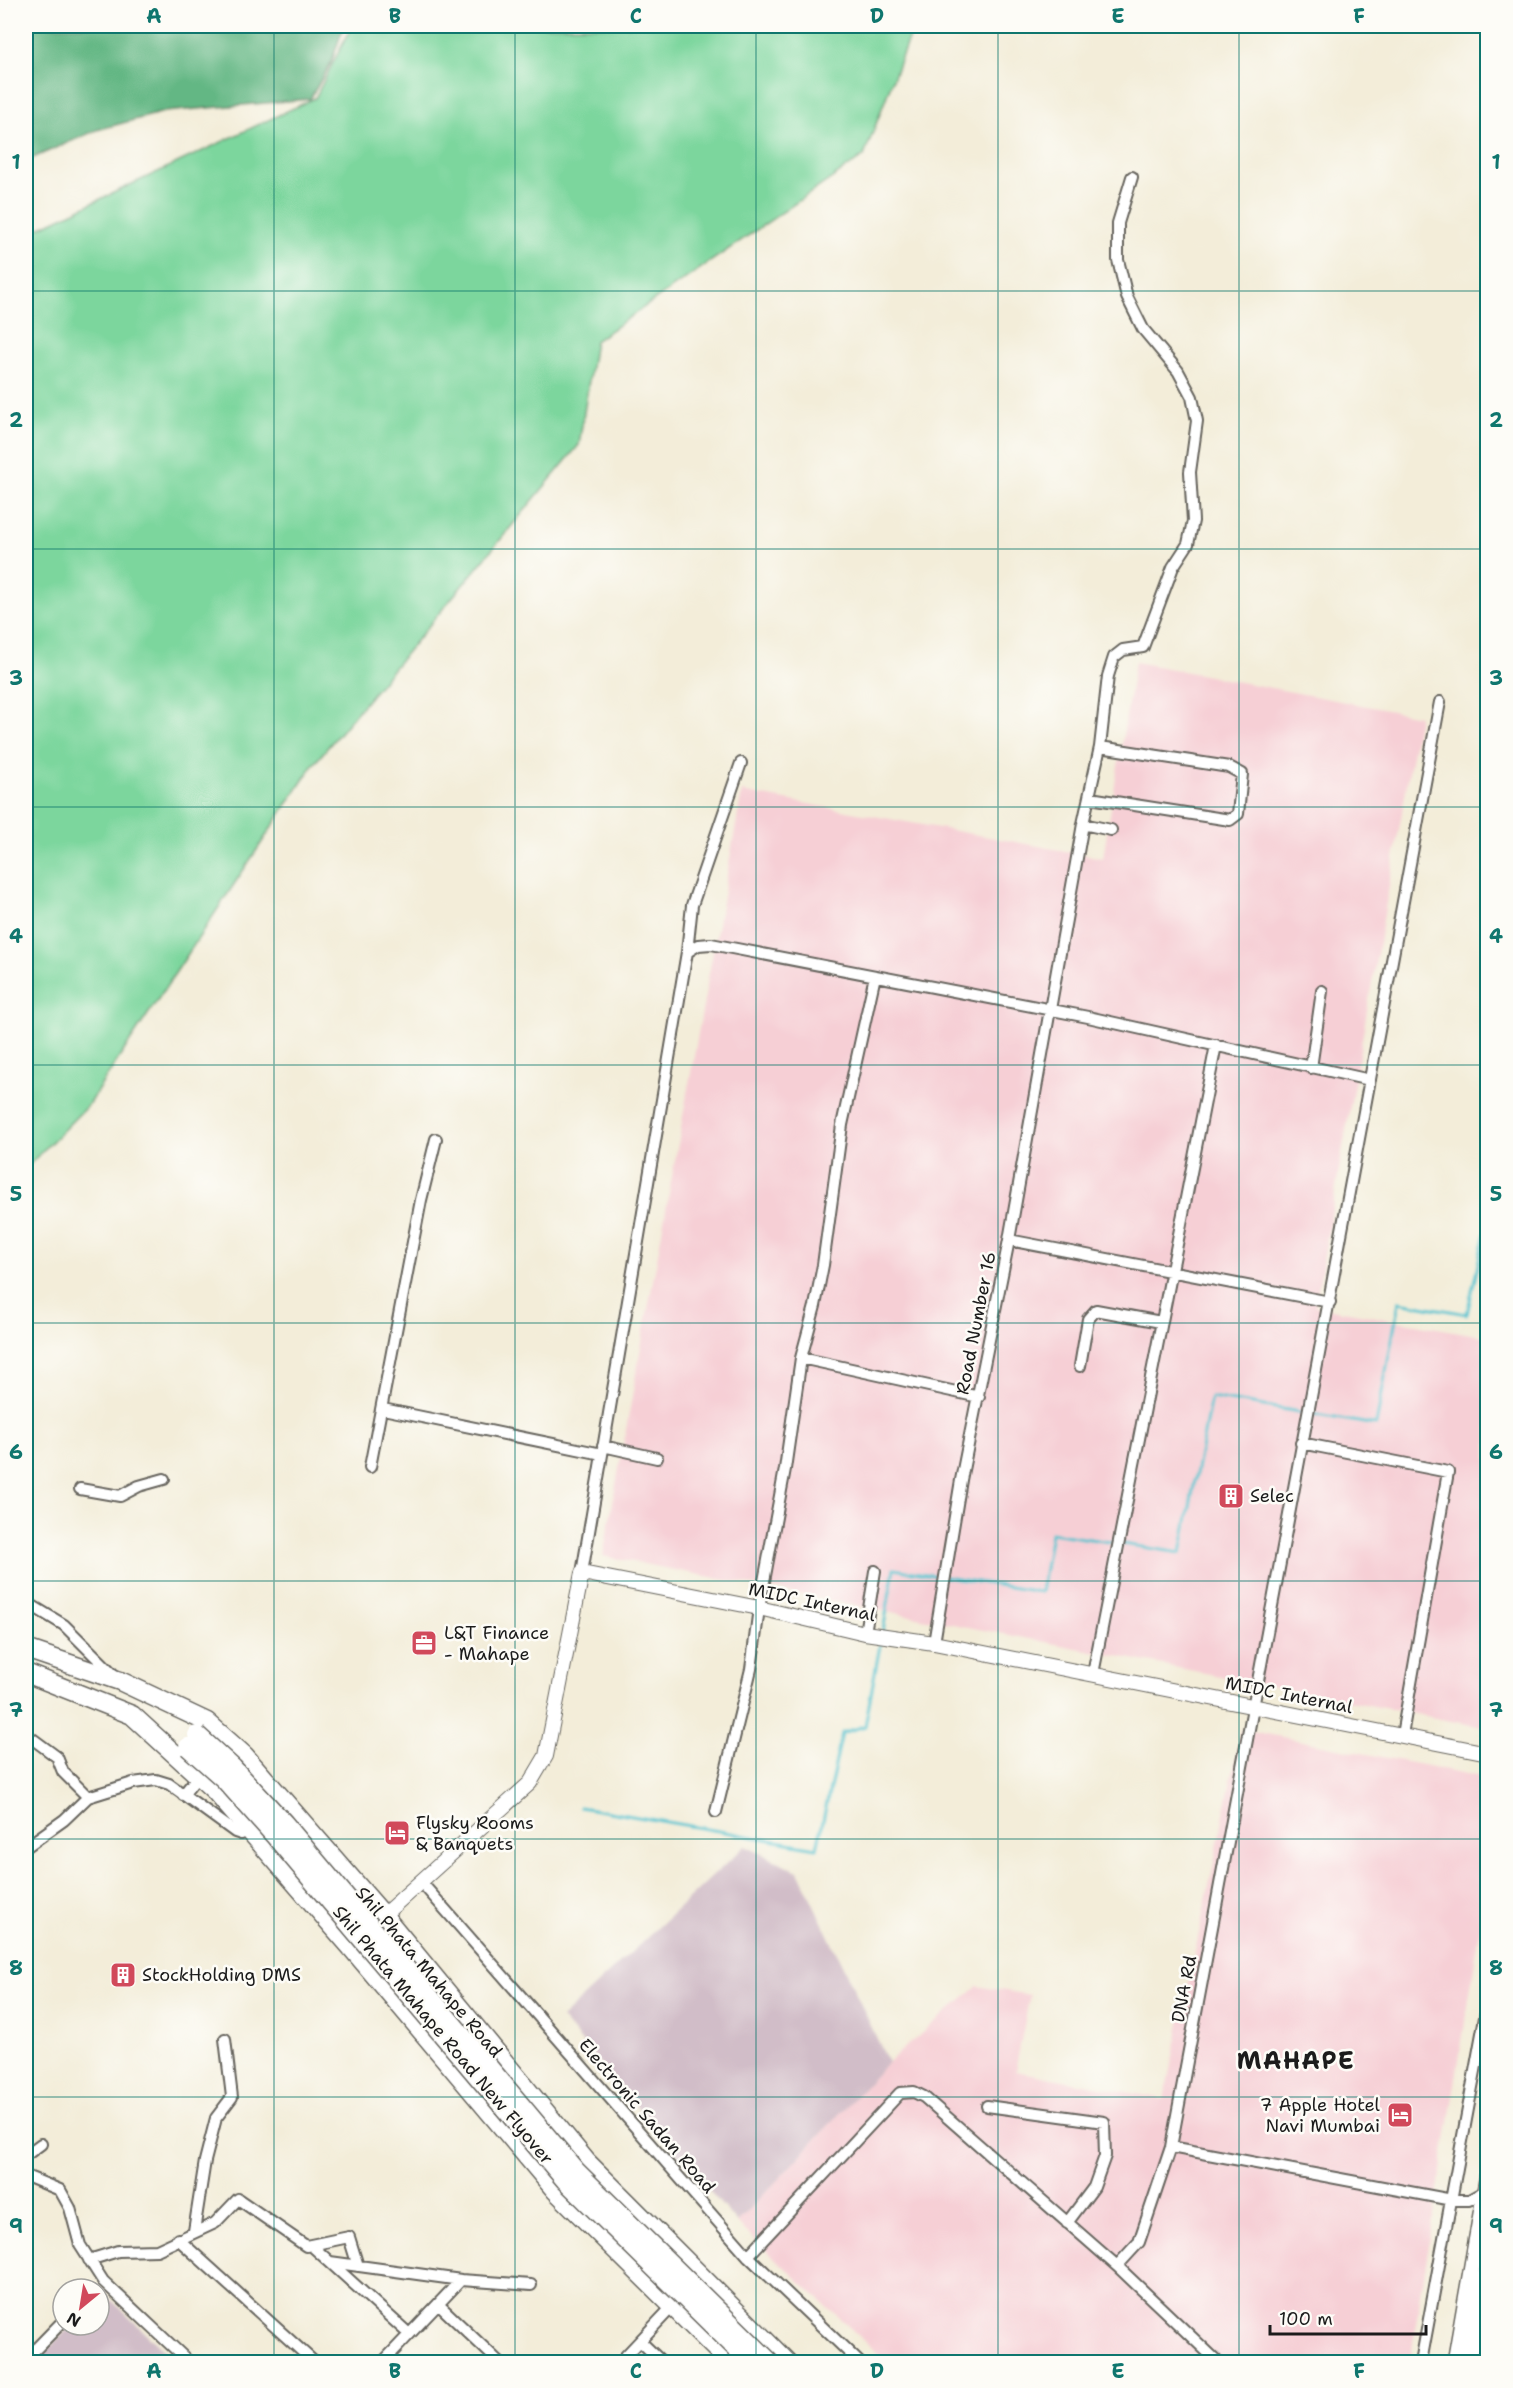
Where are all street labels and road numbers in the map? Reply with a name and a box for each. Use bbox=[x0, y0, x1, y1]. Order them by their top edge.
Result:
street label: Road Number 16 bbox=[950, 1249, 1002, 1397]
street label: MIDC Internal bbox=[746, 1577, 878, 1627]
street label: MIDC Internal bbox=[1223, 1671, 1355, 1719]
street label: Shil Phata Mahape Road bbox=[350, 1881, 508, 2063]
street label: Shil Phata Mahape Road New Flyover bbox=[327, 1900, 559, 2170]
street label: DNA Rd bbox=[1166, 1953, 1202, 2025]
street label: Electronic Sadan Road bbox=[573, 2034, 721, 2198]

